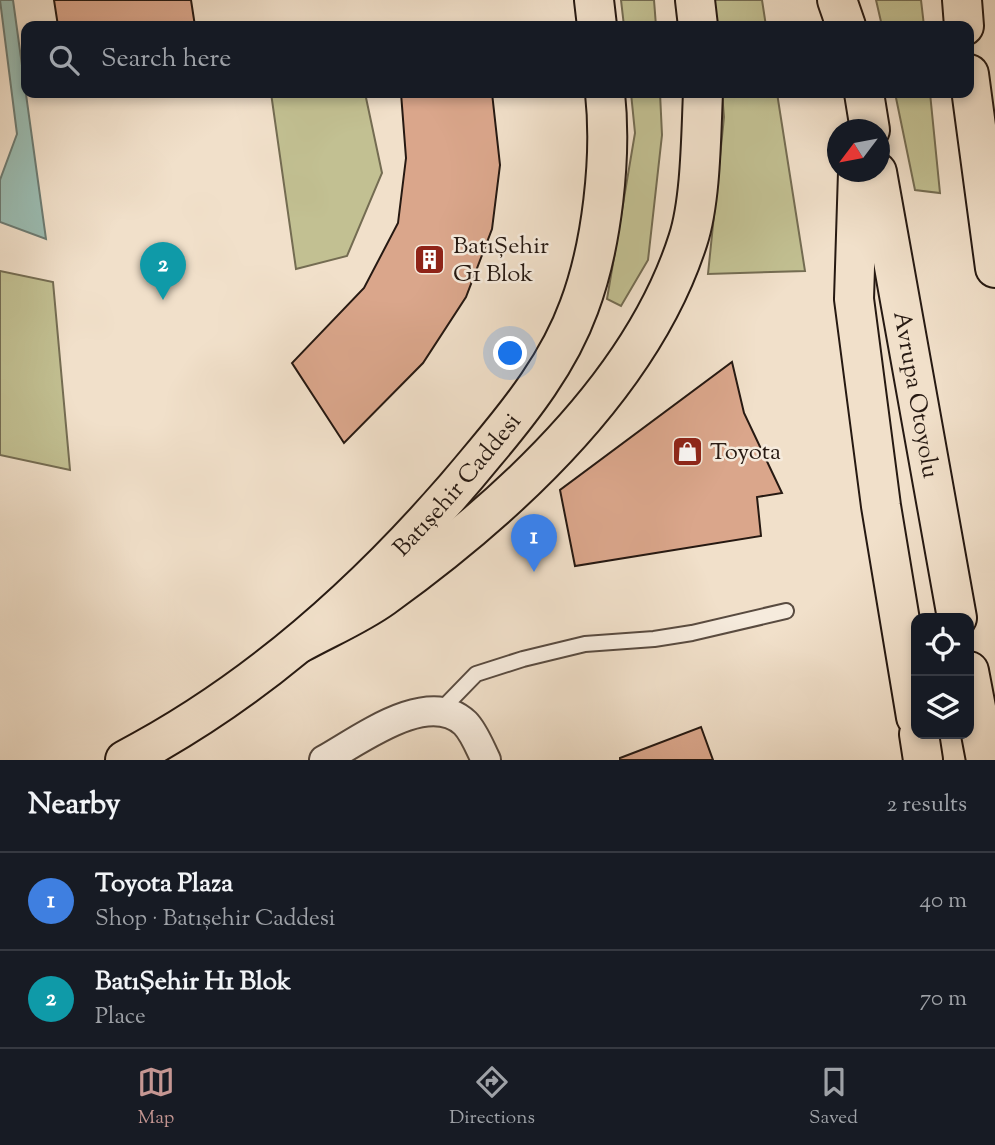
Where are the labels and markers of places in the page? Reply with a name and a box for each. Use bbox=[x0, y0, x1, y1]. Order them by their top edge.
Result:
place label: BatıŞehir G1 Blok bbox=[453, 230, 549, 292]
pin: 2 bbox=[140, 242, 186, 300]
building icon: BatıŞehir G1 Blok bbox=[413, 242, 447, 276]
shop icon: Toyota bbox=[670, 434, 704, 468]
place label: Toyota bbox=[710, 436, 781, 470]
pin: 1 bbox=[511, 514, 557, 572]

